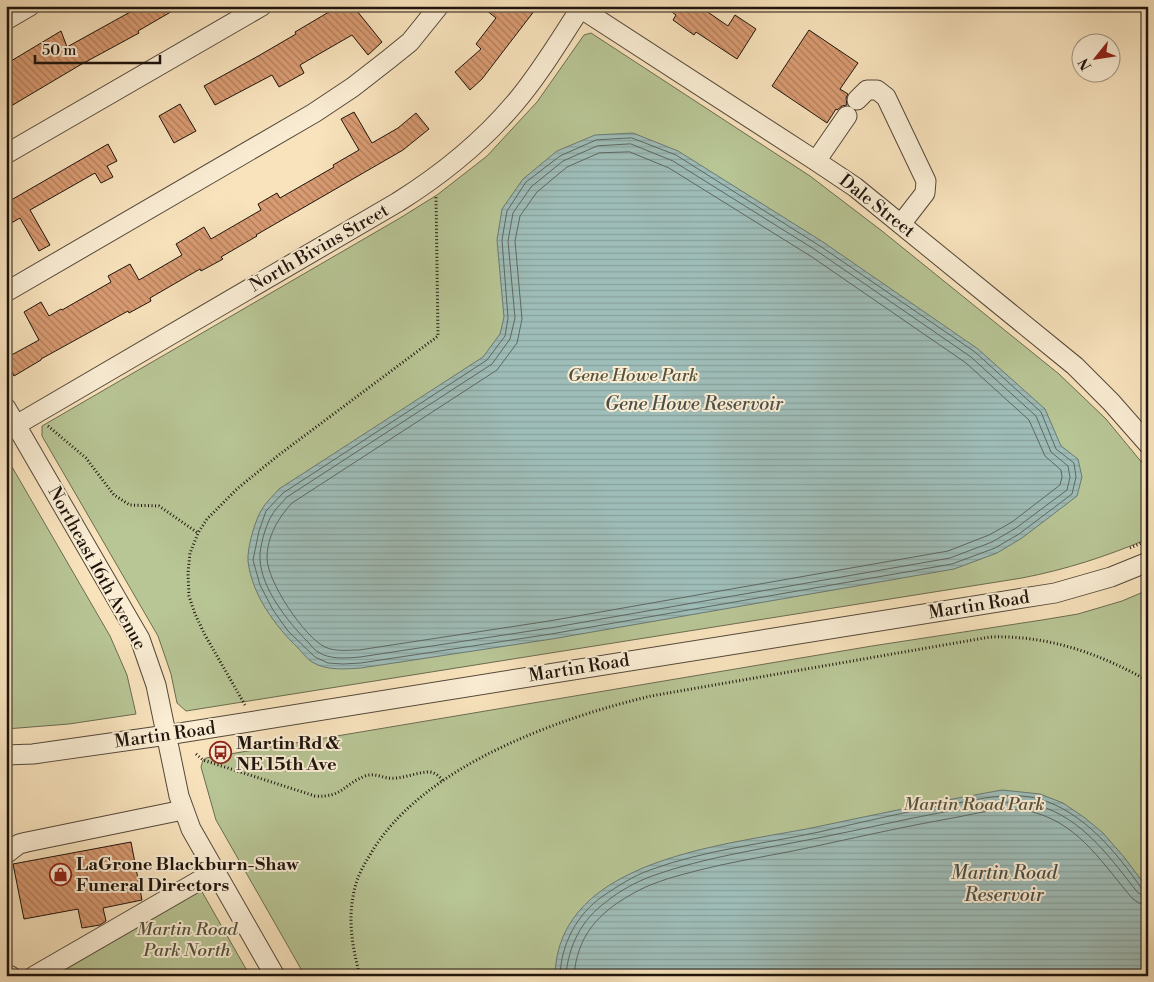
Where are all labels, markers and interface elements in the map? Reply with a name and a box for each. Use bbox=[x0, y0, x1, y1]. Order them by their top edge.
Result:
scale bar bbox=[35, 32, 160, 64]
north arrow bbox=[1072, 32, 1122, 82]
text: 50 m bbox=[42, 41, 76, 60]
text: N bbox=[1075, 55, 1096, 73]
street label: Dale Street bbox=[834, 169, 920, 243]
street label: North Bivins Street bbox=[245, 198, 393, 297]
park label: Gene Howe Park bbox=[568, 364, 698, 387]
water label: Gene Howe Reservoir bbox=[605, 392, 784, 416]
street label: Northeast 16th Avenue bbox=[42, 482, 152, 654]
street label: Martin Road bbox=[927, 586, 1032, 624]
street label: Martin Road bbox=[527, 649, 632, 687]
street label: Martin Road bbox=[113, 716, 218, 753]
place label: Martin Rd & NE 15th Ave bbox=[236, 732, 341, 776]
bus stop icon: Martin Rd & NE 15th Ave bbox=[208, 741, 232, 765]
park label: Martin Road Park bbox=[903, 793, 1045, 816]
place label: LaGrone Blackburn-Shaw Funeral Directors bbox=[76, 853, 299, 897]
water label: Martin Road Reservoir bbox=[951, 861, 1059, 907]
shop icon: LaGrone Blackburn-Shaw Funeral Directors bbox=[48, 862, 72, 886]
park label: Martin Road Park North bbox=[137, 918, 238, 962]

